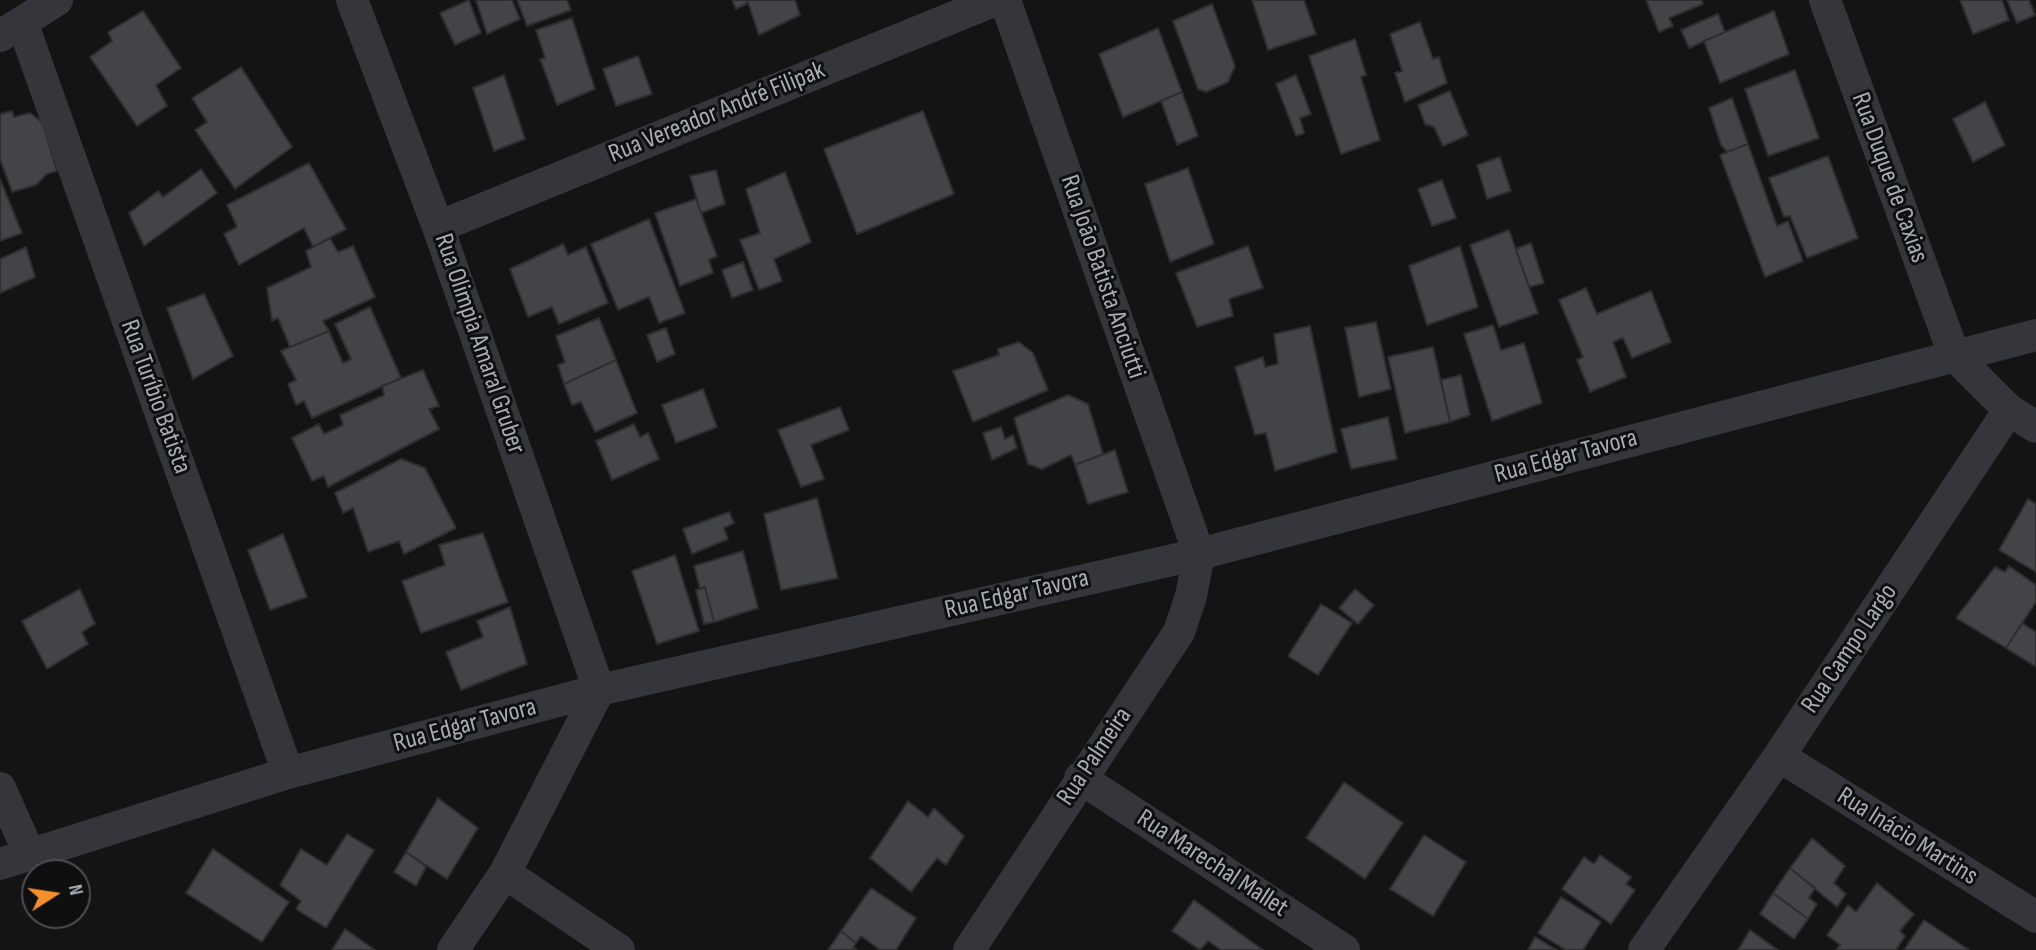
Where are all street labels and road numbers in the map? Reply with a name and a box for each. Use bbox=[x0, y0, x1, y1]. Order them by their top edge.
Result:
street label: Rua Vereador André Filipak bbox=[604, 55, 830, 171]
street label: Rua Duque de Caxias bbox=[1844, 89, 1934, 267]
street label: Rua João Batista Anciutti bbox=[1053, 171, 1151, 383]
street label: Rua Olimpia Amaral Gruber bbox=[427, 230, 531, 458]
street label: Rua Turíbio Batista bbox=[113, 316, 197, 478]
street label: Rua Edgar Tavora bbox=[1491, 423, 1641, 491]
street label: Rua Edgar Tavora bbox=[942, 563, 1092, 627]
street label: Rua Campo Largo bbox=[1795, 579, 1905, 719]
street label: Rua Edgar Tavora bbox=[390, 692, 540, 760]
street label: Rua Palmeira bbox=[1051, 702, 1139, 812]
street label: Rua Inácio Martins bbox=[1831, 781, 1983, 893]
street label: Rua Marechal Mallet bbox=[1131, 804, 1293, 924]

